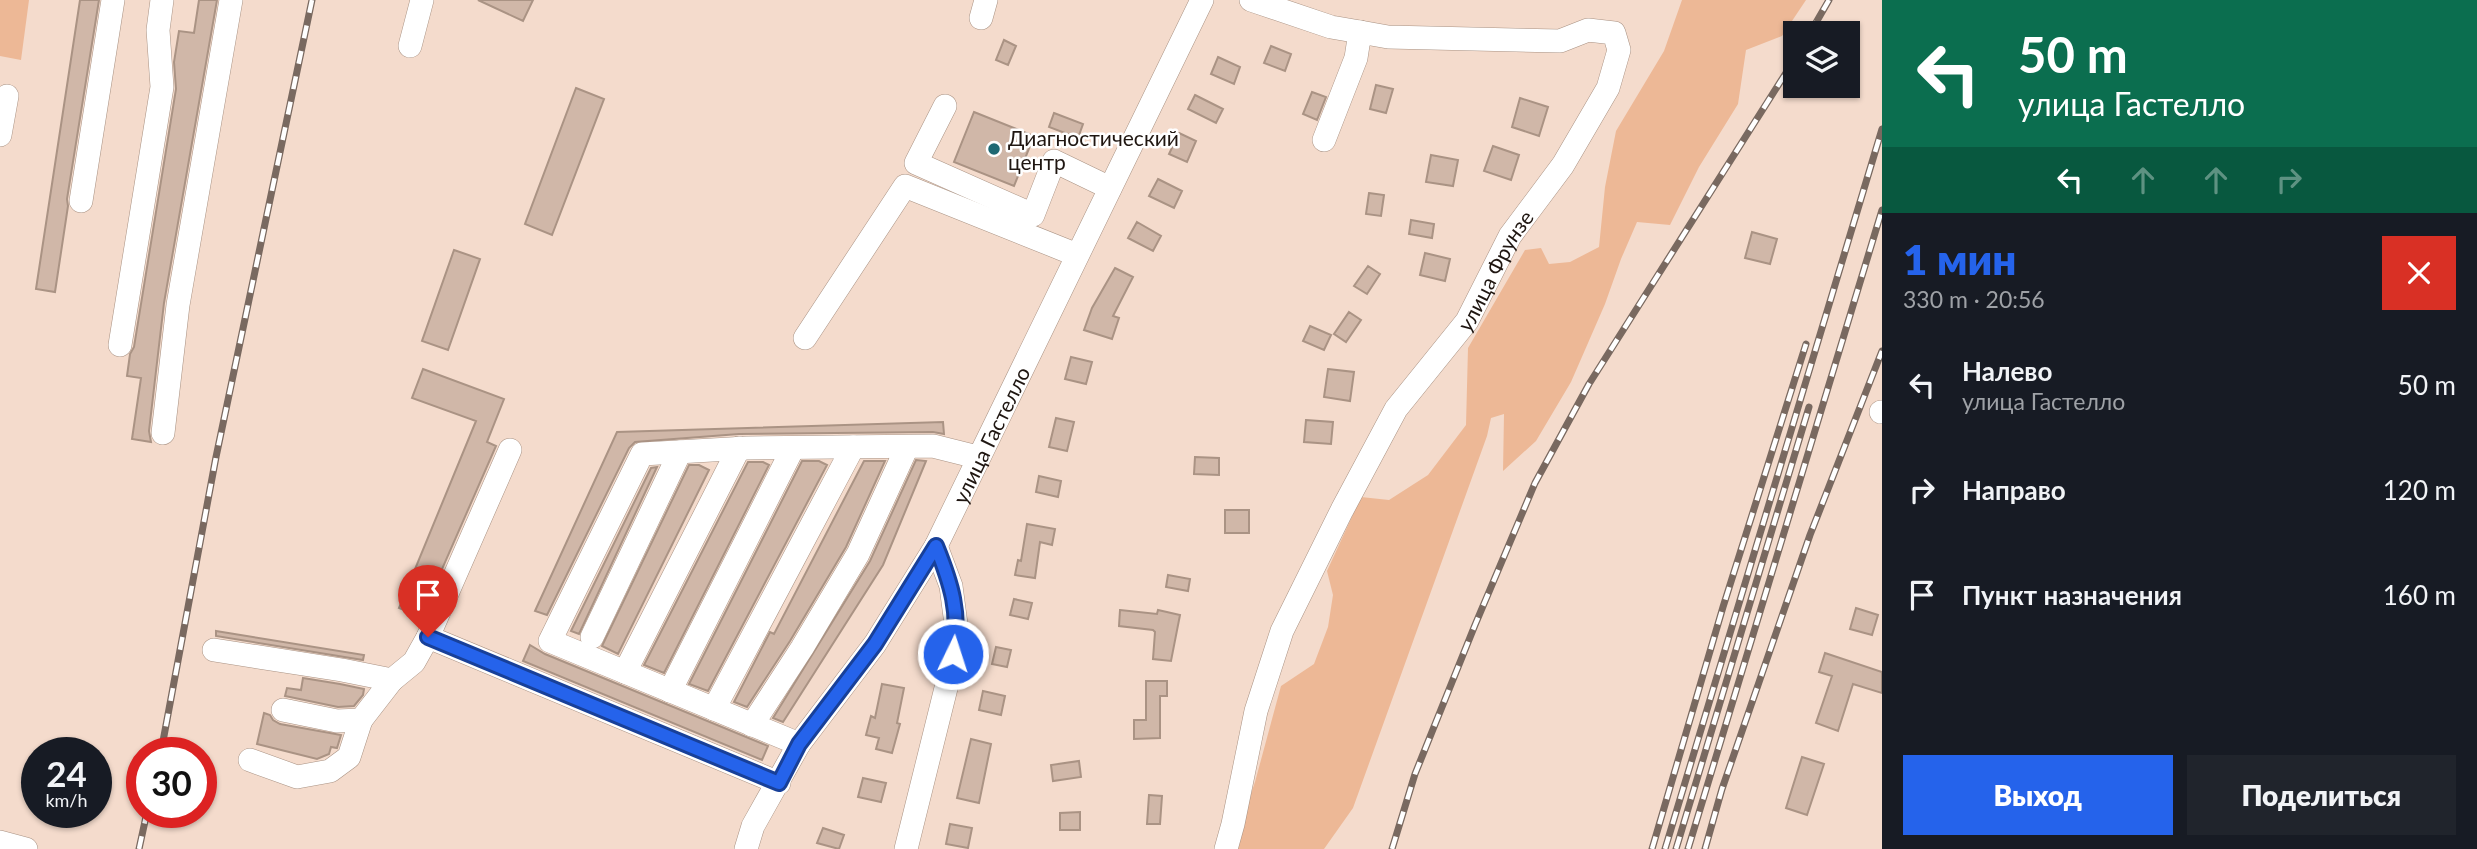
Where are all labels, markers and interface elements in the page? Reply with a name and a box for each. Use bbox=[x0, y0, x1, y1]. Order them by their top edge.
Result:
map controls bbox=[1783, 21, 1860, 98]
button: layers bbox=[1783, 21, 1860, 98]
text: 50 m bbox=[2018, 25, 2128, 83]
icon: left bbox=[1903, 28, 1994, 119]
text: улица Гастелло bbox=[2018, 84, 2245, 123]
place label: Диагностический центр bbox=[1008, 125, 1179, 174]
marker: Диагностический центр bbox=[986, 141, 1002, 157]
icon: left bbox=[2051, 161, 2089, 199]
icon: ahead bbox=[2124, 161, 2162, 199]
icon: ahead bbox=[2197, 161, 2235, 199]
icon: right bbox=[2270, 161, 2308, 199]
street label: улица Фрунзе bbox=[1452, 205, 1538, 336]
text: 1 мин bbox=[1903, 234, 2017, 284]
button: close bbox=[2382, 236, 2456, 310]
text: 330 m · 20:56 bbox=[1903, 285, 2045, 313]
text: Налево bbox=[1962, 355, 2052, 387]
street label: улица Гастелло bbox=[946, 362, 1034, 507]
icon: left bbox=[1903, 366, 1941, 404]
text: 50 m bbox=[2398, 369, 2456, 401]
text: улица Гастелло bbox=[1962, 387, 2125, 415]
icon: right bbox=[1903, 471, 1941, 509]
text: Направо bbox=[1962, 474, 2066, 506]
text: 120 m bbox=[2383, 474, 2456, 506]
pin bbox=[398, 565, 458, 637]
icon: arrive bbox=[409, 576, 447, 614]
icon: arrive bbox=[1903, 576, 1941, 614]
text: Пункт назначения bbox=[1962, 579, 2182, 611]
text: 160 m bbox=[2383, 579, 2456, 611]
position arrow bbox=[916, 617, 990, 691]
speed limit sign: 30 bbox=[126, 737, 217, 828]
text: 24 bbox=[46, 752, 87, 794]
button: Выход bbox=[1903, 755, 2173, 835]
button: Поделиться bbox=[2187, 755, 2456, 835]
text: km/h bbox=[45, 789, 88, 811]

